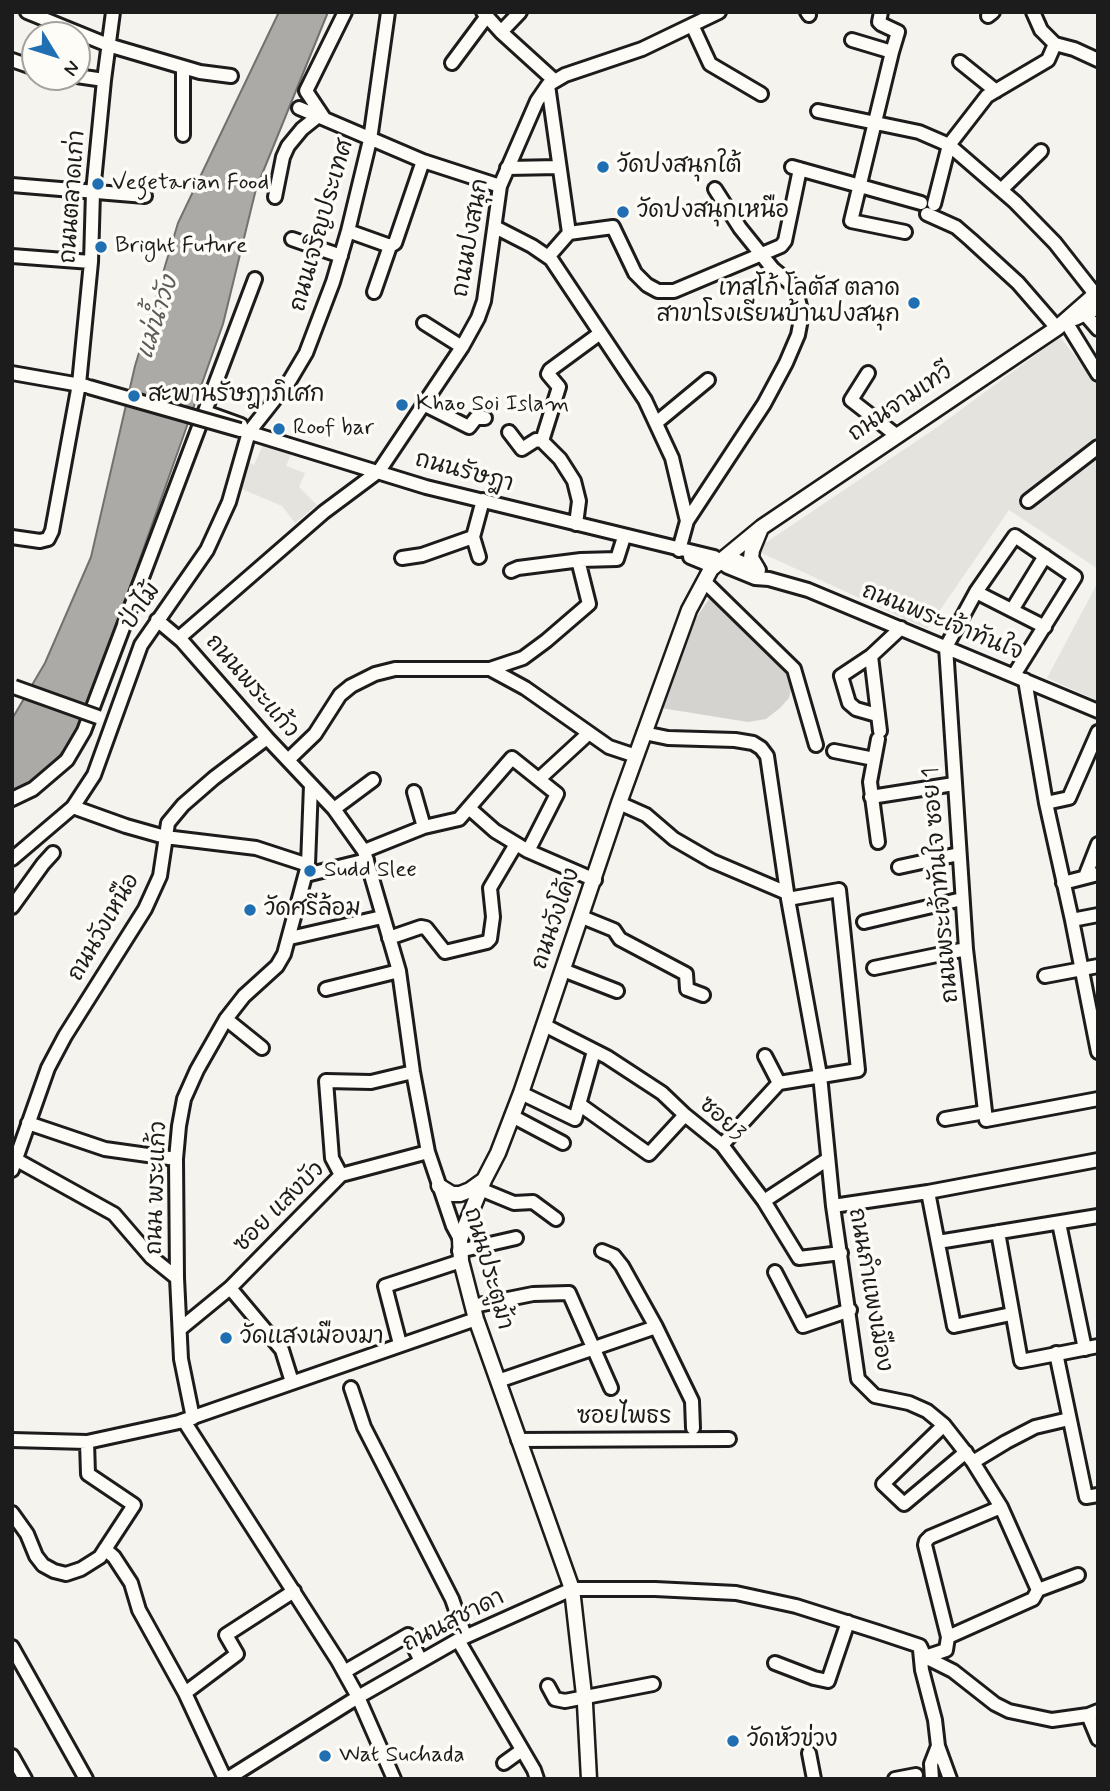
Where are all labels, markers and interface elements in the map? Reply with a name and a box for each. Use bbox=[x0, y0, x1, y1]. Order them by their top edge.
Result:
north arrow bbox=[21, 21, 91, 91]
text: N bbox=[58, 55, 85, 81]
street label: ถนนตลาดเก่า bbox=[56, 129, 92, 265]
street label: ถนนเจริญประเทศ bbox=[285, 137, 361, 315]
place label: วัดปงสนุกใต้ bbox=[617, 153, 742, 181]
marker: วัดปงสนุกใต้ bbox=[595, 159, 611, 175]
place label: Vegetarian Food bbox=[112, 170, 269, 198]
marker: Vegetarian Food bbox=[90, 176, 106, 192]
street label: ถนนปงสนุก bbox=[448, 177, 496, 299]
place label: วัดปงสนุกเหนือ bbox=[637, 198, 789, 226]
marker: วัดปงสนุกเหนือ bbox=[615, 204, 631, 220]
place label: Bright Future bbox=[115, 233, 247, 261]
marker: Bright Future bbox=[93, 239, 109, 255]
water label: แม่น้ำวัง bbox=[132, 273, 186, 363]
place label: เทสโก้ โลตัส ตลาด สาขาโรงเรียนบ้านปงสนุก bbox=[656, 276, 900, 330]
marker: เทสโก้ โลตัส ตลาด สาขาโรงเรียนบ้านปงสนุก bbox=[906, 295, 922, 311]
street label: ถนนจามเทวี bbox=[844, 359, 958, 449]
place label: สะพานรัษฎาภิเศก bbox=[148, 382, 325, 410]
marker: สะพานรัษฎาภิเศก bbox=[126, 388, 142, 404]
place label: Khao Soi Islam bbox=[416, 391, 569, 419]
marker: Khao Soi Islam bbox=[394, 397, 410, 413]
place label: Roof bar bbox=[293, 415, 374, 443]
marker: Roof bar bbox=[271, 421, 287, 437]
street label: ถนนรัษฎา bbox=[412, 447, 516, 499]
street label: ป่าไม้ bbox=[116, 578, 168, 636]
street label: ถนนพระเจ้าทันใจ bbox=[857, 578, 1027, 668]
street label: ถนนพระแก้ว bbox=[199, 630, 303, 744]
street label: ถนนพระเจ้าทันใจ ซอย 1 bbox=[918, 766, 966, 1004]
place label: Sudd Slee bbox=[324, 857, 417, 885]
marker: Sudd Slee bbox=[302, 863, 318, 879]
street label: ถนนวังโค้ง bbox=[527, 865, 587, 973]
street label: ถนนวังเหนือ bbox=[63, 869, 147, 987]
place label: วัดศรีล้อม bbox=[264, 896, 361, 924]
marker: วัดศรีล้อม bbox=[242, 902, 258, 918]
street label: ซอย3 bbox=[692, 1092, 750, 1148]
street label: ถนน พระแก้ว bbox=[142, 1121, 174, 1255]
street label: ซอย แสงบัว bbox=[229, 1157, 331, 1259]
street label: ถนนประตูม้า bbox=[456, 1205, 518, 1333]
street label: ถนนกำแพงเมือง bbox=[841, 1206, 897, 1374]
place label: วัดแสงเมืองมา bbox=[240, 1324, 384, 1352]
marker: วัดแสงเมืองมา bbox=[218, 1330, 234, 1346]
street label: ซอยไพธร bbox=[577, 1404, 671, 1432]
street label: ถนนสุชาดา bbox=[399, 1585, 509, 1659]
place label: วัดหัวข่วง bbox=[747, 1727, 838, 1755]
marker: วัดหัวข่วง bbox=[725, 1733, 741, 1749]
place label: Wat Suchada bbox=[339, 1742, 465, 1770]
marker: Wat Suchada bbox=[317, 1748, 333, 1764]

